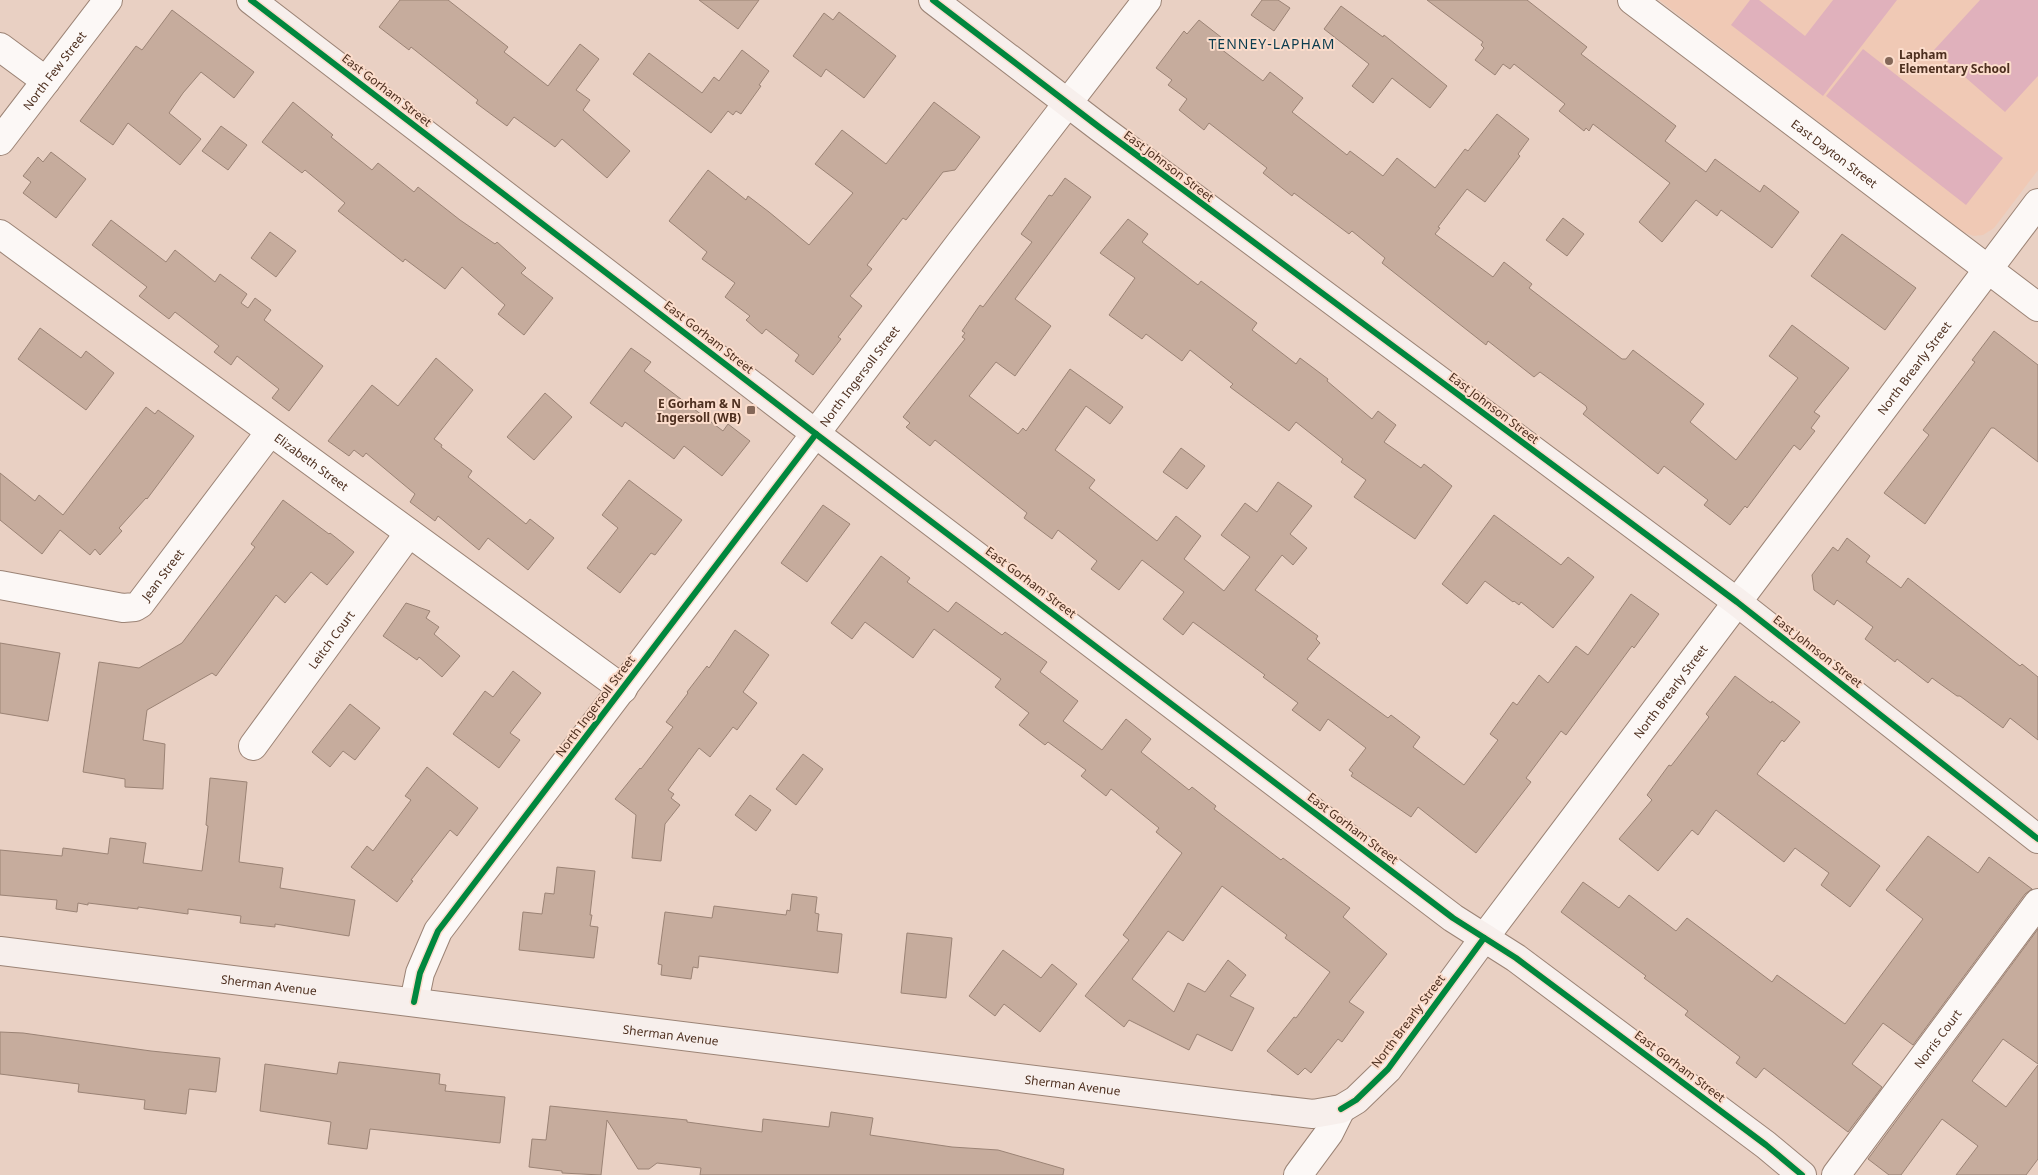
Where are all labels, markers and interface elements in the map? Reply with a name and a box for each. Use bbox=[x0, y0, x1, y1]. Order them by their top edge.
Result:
street label: North Few Street bbox=[18, 27, 90, 113]
district label: TENNEY-LAPHAM bbox=[1209, 34, 1335, 53]
place label: Lapham Elementary School bbox=[1899, 46, 2010, 77]
street label: East Gorham Street bbox=[339, 50, 436, 131]
marker: Lapham Elementary School bbox=[1883, 55, 1895, 67]
street label: East Dayton Street bbox=[1788, 115, 1882, 192]
street label: East Johnson Street bbox=[1120, 126, 1218, 206]
street label: East Gorham Street bbox=[661, 297, 758, 378]
street label: North Brearly Street bbox=[1873, 317, 1955, 418]
street label: North Ingersoll Street bbox=[815, 321, 903, 430]
street label: East Johnson Street bbox=[1445, 368, 1543, 448]
place label: E Gorham & N Ingersoll (WB) bbox=[657, 395, 741, 426]
marker: E Gorham & N Ingersoll (WB) bbox=[745, 404, 757, 416]
street label: Elizabeth Street bbox=[271, 429, 353, 495]
street label: East Gorham Street bbox=[982, 542, 1080, 622]
street label: Jean Street bbox=[137, 545, 188, 605]
street label: Leitch Court bbox=[304, 606, 358, 672]
street label: East Johnson Street bbox=[1770, 611, 1867, 692]
street label: North Brearly Street bbox=[1629, 640, 1711, 742]
street label: North Ingersoll Street bbox=[551, 651, 639, 760]
street label: East Gorham Street bbox=[1304, 788, 1402, 868]
street label: Sherman Avenue bbox=[220, 970, 318, 999]
street label: North Brearly Street bbox=[1367, 970, 1449, 1071]
street label: Norris Court bbox=[1910, 1005, 1965, 1072]
street label: Sherman Avenue bbox=[622, 1020, 720, 1049]
street label: East Gorham Street bbox=[1631, 1026, 1729, 1106]
street label: Sherman Avenue bbox=[1024, 1070, 1122, 1099]

